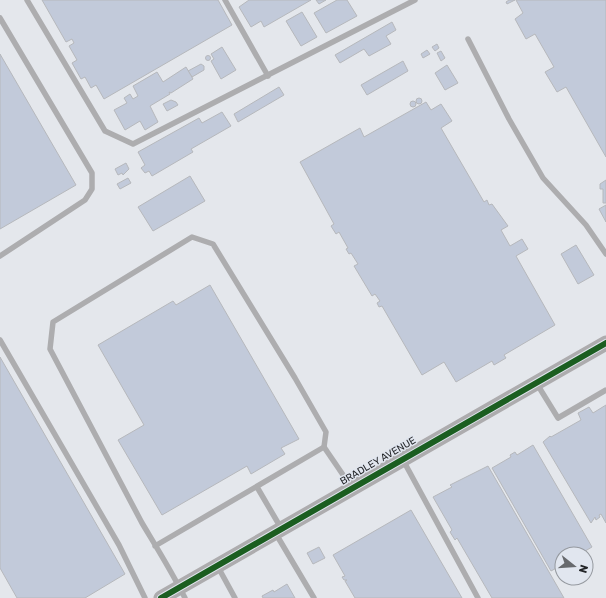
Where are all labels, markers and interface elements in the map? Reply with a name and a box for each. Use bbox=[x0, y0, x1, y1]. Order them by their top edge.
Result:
street label: BRADLEY AVENUE bbox=[338, 434, 418, 488]
north arrow bbox=[554, 546, 594, 586]
text: N bbox=[576, 563, 590, 575]

